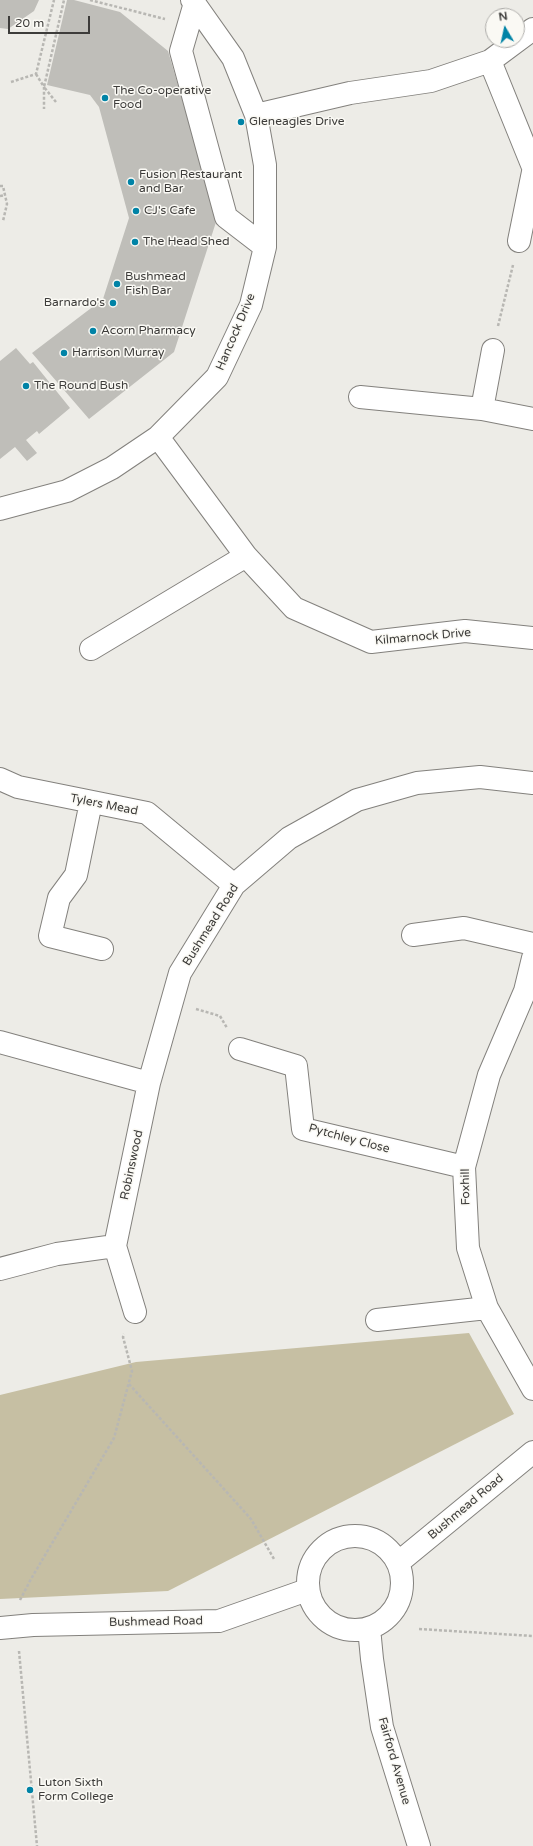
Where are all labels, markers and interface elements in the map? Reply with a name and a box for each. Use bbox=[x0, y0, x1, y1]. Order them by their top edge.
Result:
scale bar bbox=[10, 8, 92, 34]
north arrow bbox=[485, 8, 525, 48]
text: N bbox=[498, 10, 509, 24]
text: 20 m bbox=[15, 16, 44, 30]
place label: The Co-operative Food bbox=[113, 84, 211, 112]
marker: The Co-operative Food bbox=[100, 93, 110, 103]
place label: Gleneagles Drive bbox=[249, 115, 344, 129]
marker: Gleneagles Drive bbox=[236, 117, 246, 127]
place label: Fusion Restaurant and Bar bbox=[139, 168, 242, 196]
marker: Fusion Restaurant and Bar bbox=[126, 177, 136, 187]
place label: CJ's Cafe bbox=[144, 204, 195, 218]
marker: CJ's Cafe bbox=[131, 206, 141, 216]
place label: The Head Shed bbox=[143, 235, 230, 249]
marker: The Head Shed bbox=[130, 237, 140, 247]
place label: Bushmead Fish Bar bbox=[125, 270, 186, 298]
marker: Bushmead Fish Bar bbox=[112, 279, 122, 289]
street label: Hancock Drive bbox=[213, 291, 259, 373]
place label: Barnardo's bbox=[44, 296, 105, 310]
marker: Barnardo's bbox=[108, 298, 118, 308]
place label: Acorn Pharmacy bbox=[101, 324, 196, 338]
marker: Acorn Pharmacy bbox=[88, 326, 98, 336]
place label: Harrison Murray bbox=[72, 346, 164, 360]
marker: Harrison Murray bbox=[59, 348, 69, 358]
place label: The Round Bush bbox=[34, 379, 128, 393]
marker: The Round Bush bbox=[21, 381, 31, 391]
street label: Kilmarnock Drive bbox=[374, 626, 472, 648]
street label: Tylers Mead bbox=[69, 791, 139, 819]
street label: Bushmead Road bbox=[180, 881, 242, 969]
street label: Pytchley Close bbox=[307, 1121, 391, 1157]
street label: Robinswood bbox=[118, 1129, 146, 1201]
street label: Foxhill bbox=[458, 1169, 474, 1205]
street label: Bushmead Road bbox=[425, 1471, 507, 1543]
street label: Bushmead Road bbox=[109, 1614, 203, 1630]
street label: Fairford Avenue bbox=[375, 1716, 413, 1806]
place label: Luton Sixth Form College bbox=[38, 1776, 113, 1804]
marker: Luton Sixth Form College bbox=[25, 1785, 35, 1795]

